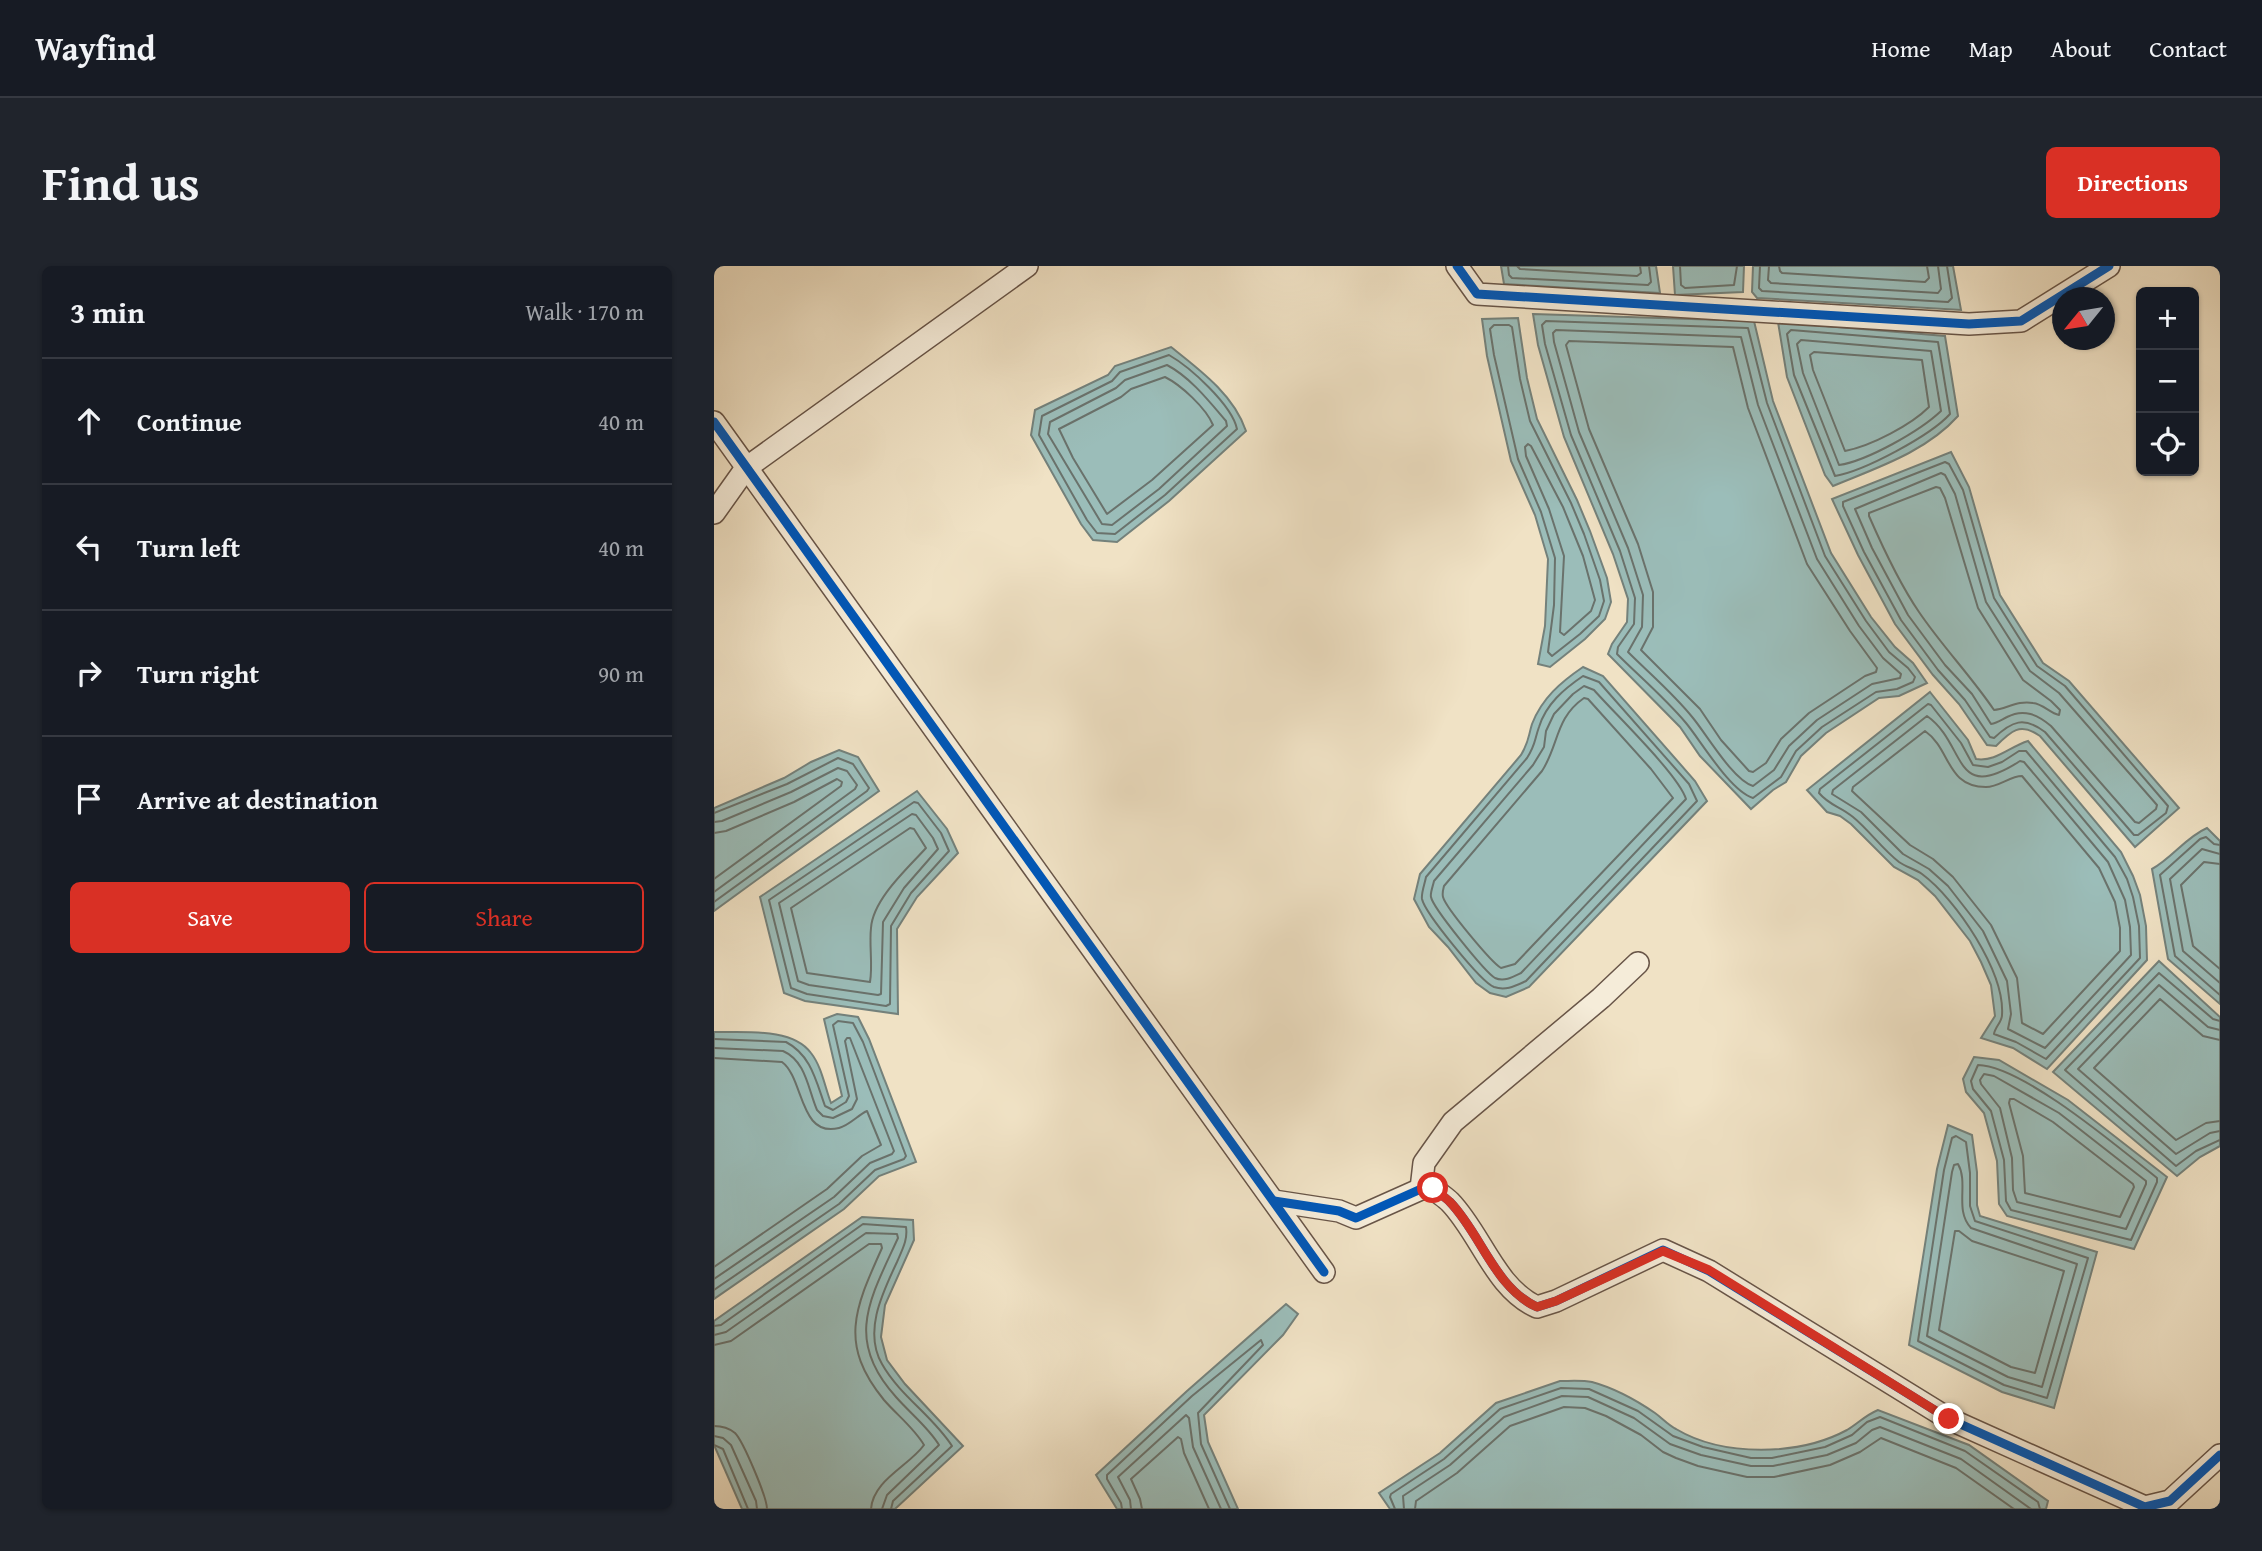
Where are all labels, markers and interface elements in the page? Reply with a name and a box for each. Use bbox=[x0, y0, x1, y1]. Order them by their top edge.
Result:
text: Wayfind bbox=[35, 24, 156, 72]
text: Home bbox=[1872, 31, 1931, 66]
text: Map bbox=[1969, 31, 2013, 66]
text: About bbox=[2051, 31, 2111, 66]
text: Contact bbox=[2149, 31, 2227, 66]
text: Find us bbox=[42, 146, 200, 218]
button: Directions bbox=[2046, 147, 2220, 218]
north arrow bbox=[2052, 287, 2115, 350]
map controls bbox=[2136, 287, 2199, 476]
button: + bbox=[2136, 287, 2199, 350]
text: 3 min bbox=[70, 290, 145, 334]
text: Walk · 170 m bbox=[525, 295, 644, 328]
button: − bbox=[2136, 350, 2199, 413]
icon: ahead bbox=[70, 402, 108, 440]
text: Continue bbox=[137, 402, 242, 441]
text: 40 m bbox=[598, 405, 644, 438]
button: locate bbox=[2136, 413, 2199, 476]
icon: left bbox=[70, 528, 108, 566]
text: Turn left bbox=[137, 528, 240, 567]
text: 40 m bbox=[598, 531, 644, 564]
icon: right bbox=[70, 654, 108, 692]
text: Turn right bbox=[137, 654, 259, 693]
text: 90 m bbox=[598, 657, 644, 690]
icon: arrive bbox=[70, 780, 108, 818]
text: Arrive at destination bbox=[137, 780, 378, 819]
button: Save bbox=[70, 882, 350, 953]
button: Share bbox=[364, 882, 644, 953]
route start bbox=[1417, 1172, 1448, 1203]
route end bbox=[1933, 1403, 1964, 1434]

